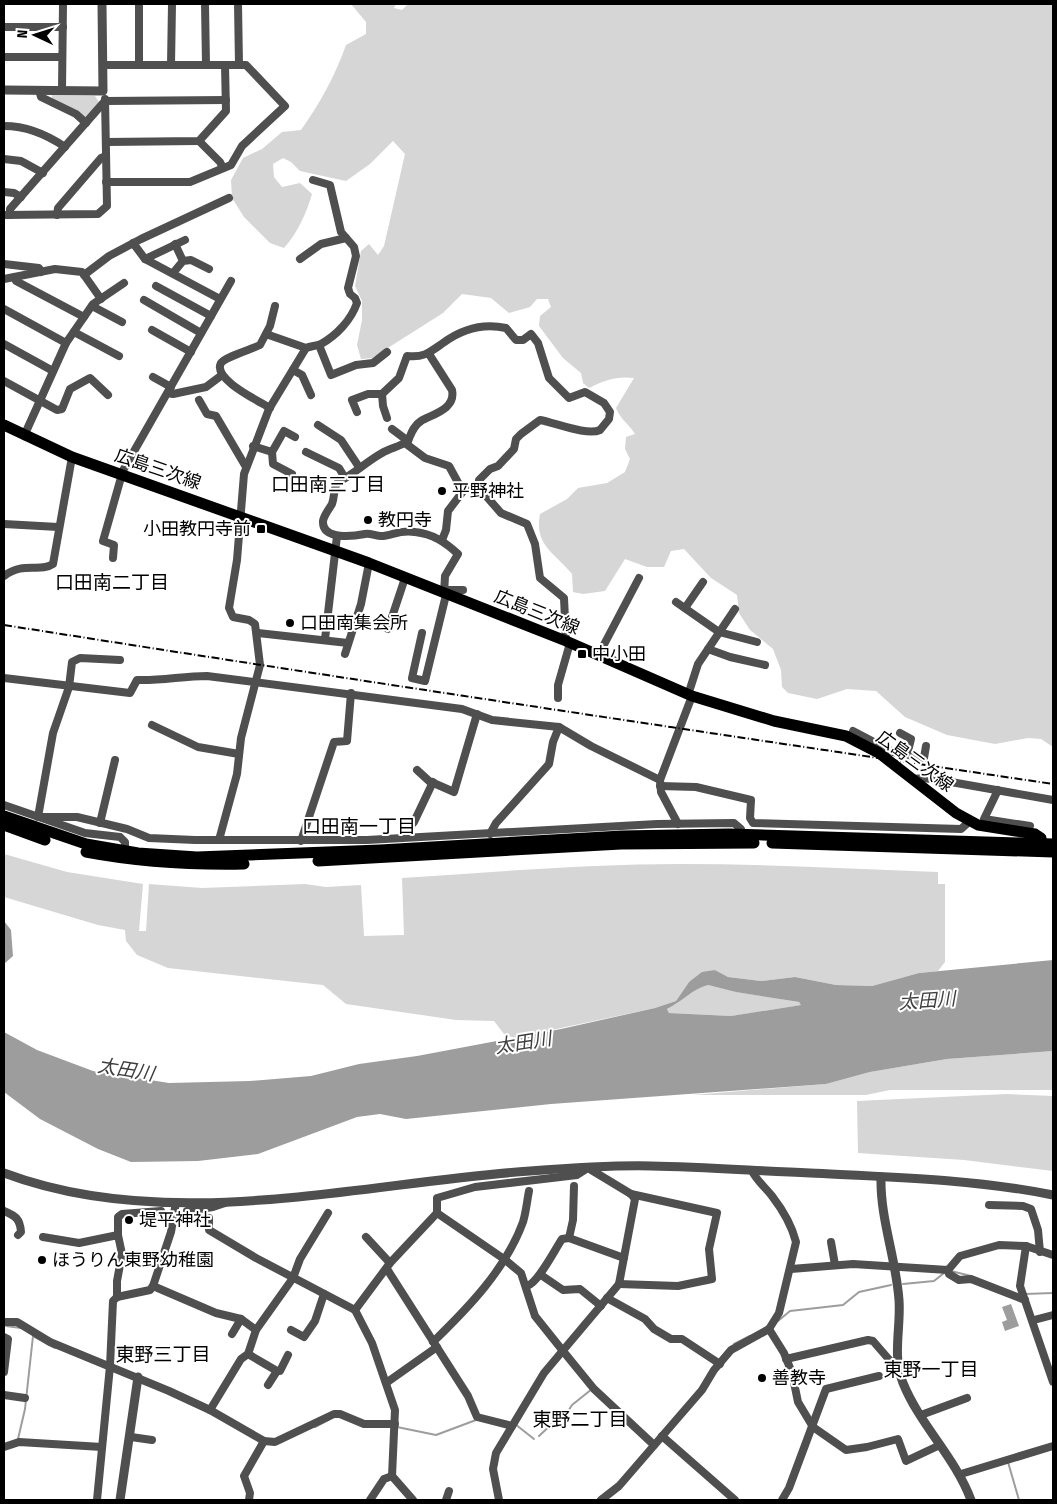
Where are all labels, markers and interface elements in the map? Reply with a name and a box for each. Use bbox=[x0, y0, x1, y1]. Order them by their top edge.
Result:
north arrow bbox=[10, 10, 60, 60]
text: N bbox=[14, 29, 31, 39]
street label: 広島三次線 bbox=[112, 444, 204, 494]
district label: 口田南三丁目 bbox=[271, 473, 385, 496]
place label: 平野神社 bbox=[452, 480, 524, 502]
marker: 平野神社 bbox=[436, 485, 448, 497]
place label: 教円寺 bbox=[378, 509, 432, 531]
marker: 教円寺 bbox=[362, 514, 374, 526]
place label: 小田教円寺前 bbox=[143, 518, 251, 540]
marker: 小田教円寺前 bbox=[255, 523, 267, 535]
district label: 口田南二丁目 bbox=[55, 571, 169, 594]
street label: 広島三次線 bbox=[491, 585, 583, 639]
place label: 口田南集会所 bbox=[300, 612, 408, 634]
marker: 口田南集会所 bbox=[284, 617, 296, 629]
place label: 中小田 bbox=[592, 643, 646, 665]
marker: 中小田 bbox=[576, 648, 588, 660]
street label: 広島三次線 bbox=[872, 726, 958, 796]
district label: 口田南一丁目 bbox=[302, 815, 416, 838]
water label: 太田川 bbox=[898, 987, 958, 1014]
water label: 太田川 bbox=[493, 1026, 555, 1058]
water label: 太田川 bbox=[96, 1054, 158, 1086]
place label: 堤平神社 bbox=[139, 1209, 211, 1231]
marker: 堤平神社 bbox=[123, 1214, 135, 1226]
place label: ほうりん東野幼稚園 bbox=[52, 1249, 214, 1271]
marker: ほうりん東野幼稚園 bbox=[36, 1254, 48, 1266]
district label: 東野三丁目 bbox=[115, 1343, 211, 1366]
district label: 東野一丁目 bbox=[883, 1358, 979, 1381]
place label: 善教寺 bbox=[772, 1367, 826, 1389]
marker: 善教寺 bbox=[756, 1372, 768, 1384]
district label: 東野二丁目 bbox=[532, 1408, 628, 1431]

